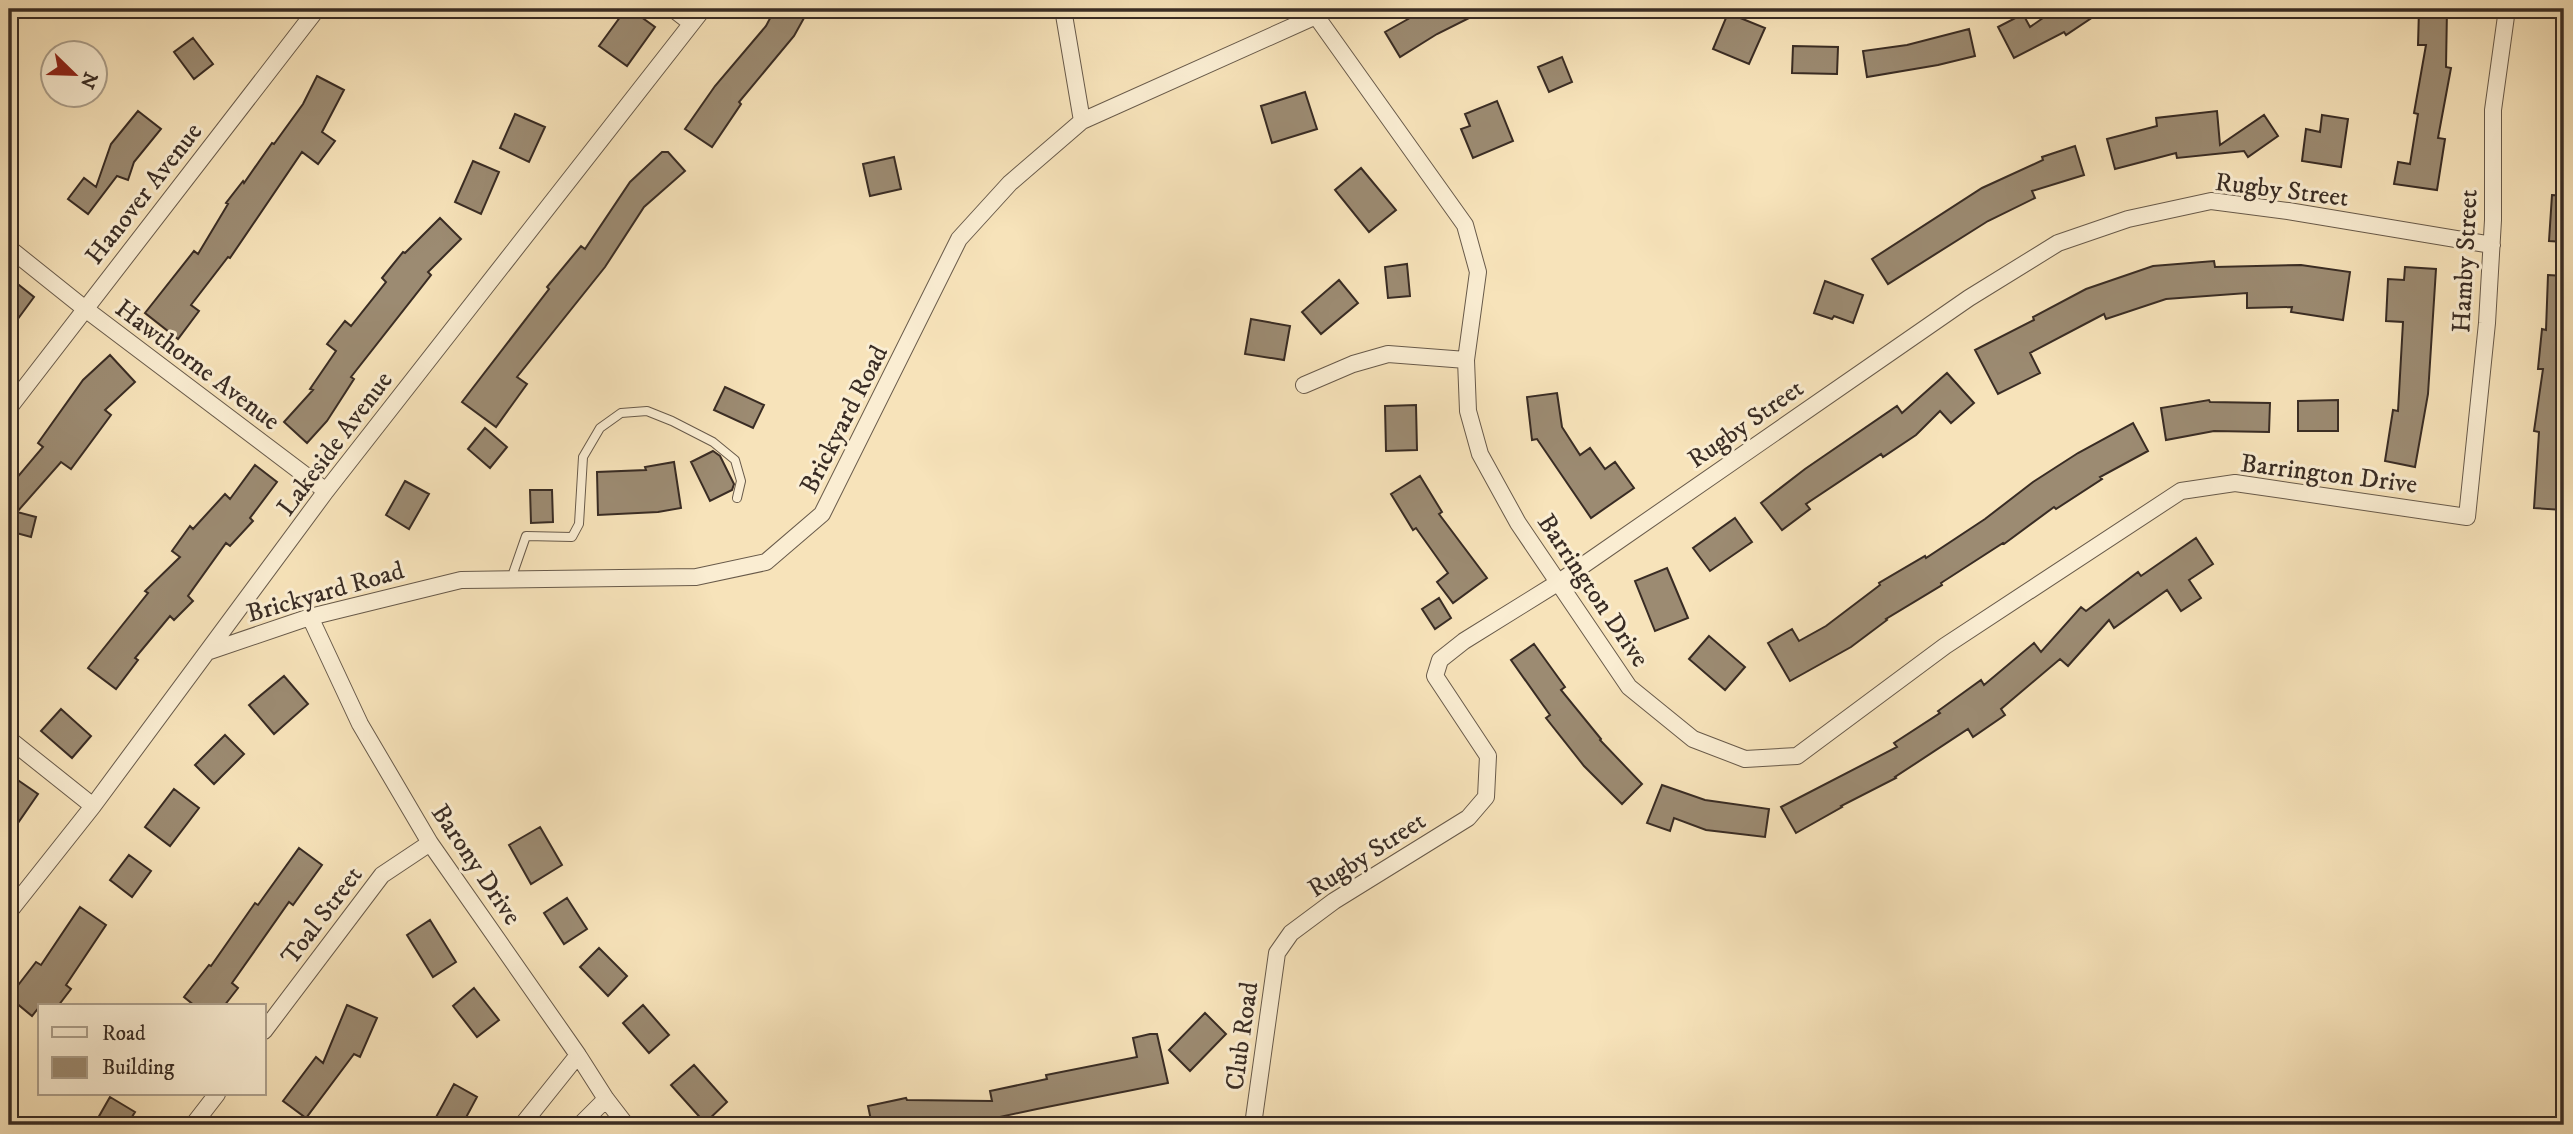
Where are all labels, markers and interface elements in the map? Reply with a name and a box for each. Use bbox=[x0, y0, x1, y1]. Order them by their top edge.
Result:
north arrow bbox=[38, 38, 108, 108]
text: N bbox=[74, 68, 102, 92]
street label: Hanover Avenue bbox=[78, 116, 210, 272]
street label: Rugby Street bbox=[2213, 166, 2350, 215]
street label: Hamby Street bbox=[2445, 188, 2486, 334]
street label: Hawthorne Avenue bbox=[108, 292, 286, 438]
street label: Brickyard Road bbox=[793, 340, 896, 499]
street label: Lakeside Avenue bbox=[270, 365, 400, 523]
street label: Rugby Street bbox=[1681, 372, 1810, 476]
street label: Barrington Drive bbox=[2239, 447, 2419, 502]
street label: Barrington Drive bbox=[1529, 508, 1656, 674]
street label: Brickyard Road bbox=[243, 554, 408, 631]
street label: Barony Drive bbox=[423, 798, 528, 932]
street label: Rugby Street bbox=[1302, 805, 1432, 906]
street label: Toal Street bbox=[274, 860, 370, 972]
street label: Club Road bbox=[1219, 980, 1266, 1093]
legend bbox=[38, 1004, 266, 1096]
text: Road bbox=[102, 1021, 146, 1047]
text: Building bbox=[102, 1055, 175, 1081]

